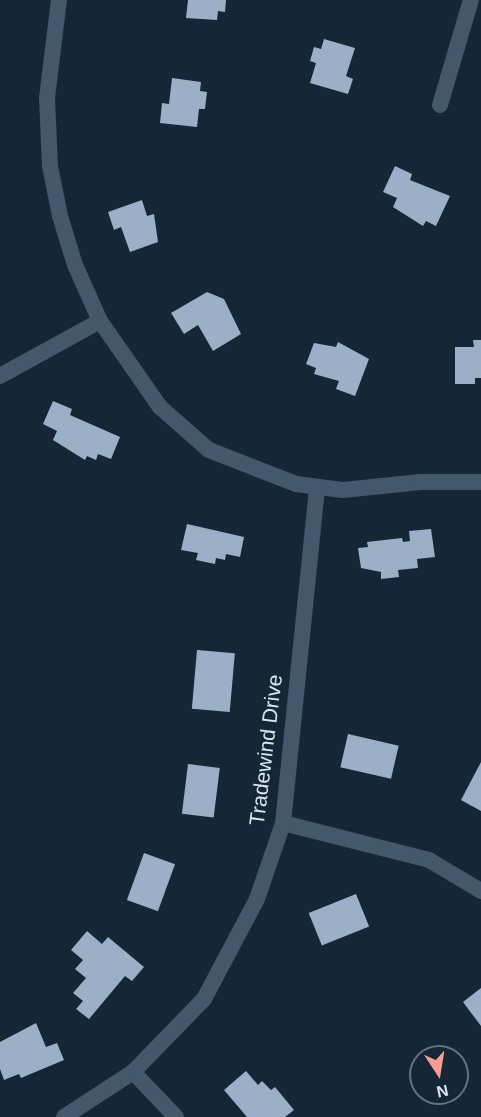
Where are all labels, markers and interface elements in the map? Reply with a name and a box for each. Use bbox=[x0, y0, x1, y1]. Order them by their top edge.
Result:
street label: Tradewind Drive bbox=[244, 673, 288, 827]
north arrow bbox=[409, 1045, 469, 1105]
text: N bbox=[435, 1082, 450, 1101]

